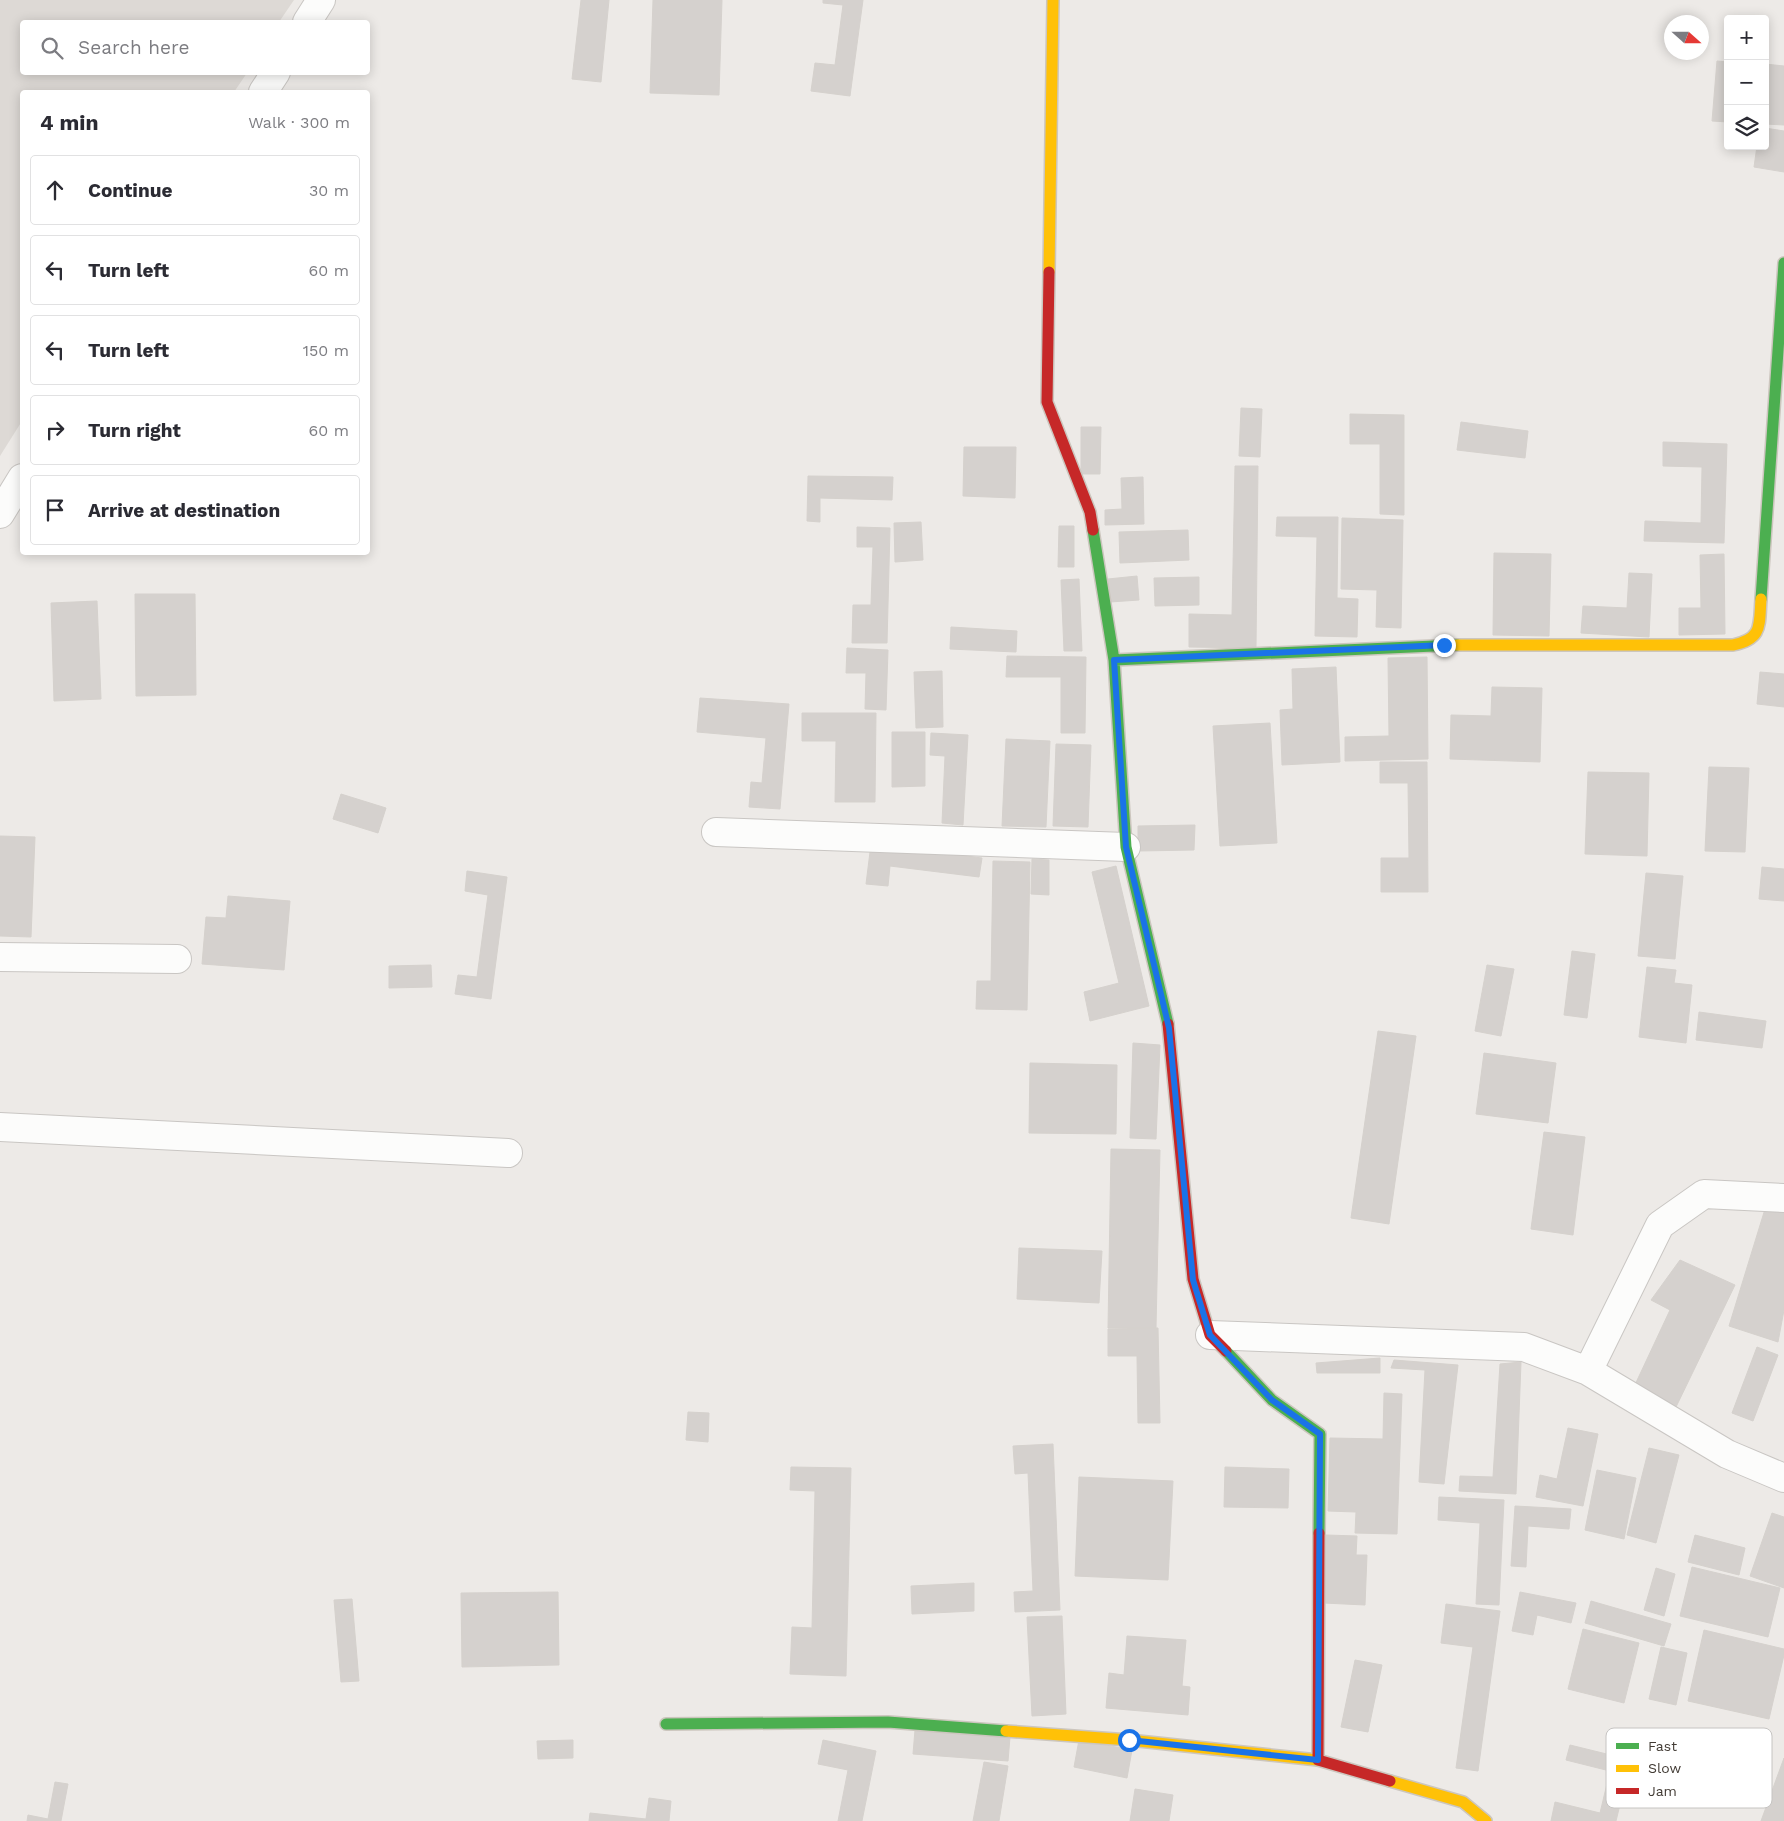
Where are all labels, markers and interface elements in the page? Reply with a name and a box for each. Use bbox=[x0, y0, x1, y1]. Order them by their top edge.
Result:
north arrow bbox=[1664, 15, 1709, 60]
map controls bbox=[1724, 15, 1769, 150]
button: + bbox=[1724, 15, 1769, 60]
search box bbox=[20, 20, 370, 75]
icon: search bbox=[38, 34, 66, 62]
text: Search here bbox=[78, 36, 189, 59]
button: − bbox=[1724, 60, 1769, 105]
button: layers bbox=[1724, 105, 1769, 150]
text: 4 min bbox=[40, 110, 98, 135]
text: Walk · 300 m bbox=[248, 113, 350, 132]
icon: ahead bbox=[41, 176, 69, 204]
text: Continue bbox=[88, 179, 172, 202]
text: 30 m bbox=[309, 181, 349, 200]
icon: left bbox=[41, 256, 69, 284]
text: Turn left bbox=[88, 259, 169, 282]
text: 60 m bbox=[309, 261, 349, 280]
icon: left bbox=[41, 336, 69, 364]
text: Turn left bbox=[88, 339, 169, 362]
text: 150 m bbox=[303, 341, 349, 360]
icon: right bbox=[41, 416, 69, 444]
text: Turn right bbox=[88, 419, 181, 442]
text: 60 m bbox=[309, 421, 349, 440]
icon: arrive bbox=[41, 496, 69, 524]
text: Arrive at destination bbox=[88, 499, 280, 522]
route end bbox=[1433, 634, 1456, 657]
legend bbox=[1606, 1728, 1772, 1808]
route start bbox=[1118, 1729, 1141, 1752]
text: Fast bbox=[1648, 1738, 1677, 1754]
text: Slow bbox=[1648, 1760, 1681, 1776]
text: Jam bbox=[1648, 1783, 1677, 1799]

